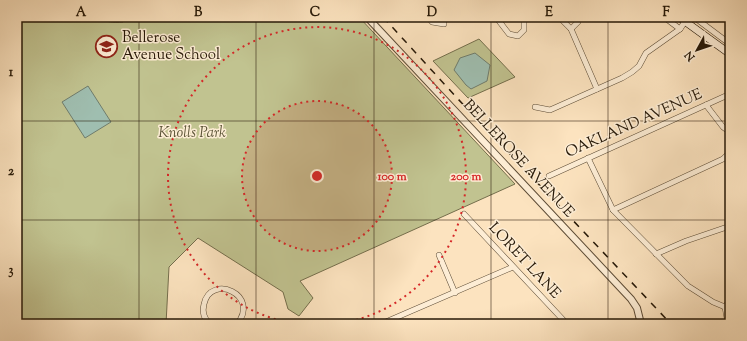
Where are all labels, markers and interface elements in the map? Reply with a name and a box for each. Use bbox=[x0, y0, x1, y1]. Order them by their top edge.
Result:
text: A bbox=[76, 4, 87, 22]
text: B bbox=[194, 4, 203, 22]
text: C bbox=[310, 4, 320, 22]
text: D bbox=[427, 4, 437, 22]
text: E bbox=[545, 4, 553, 22]
text: F bbox=[662, 4, 670, 22]
place label: Bellerose Avenue School bbox=[122, 28, 220, 66]
north arrow bbox=[677, 30, 717, 70]
school or university icon: Bellerose Avenue School bbox=[93, 34, 119, 60]
text: N bbox=[681, 47, 700, 65]
text: 1 bbox=[9, 64, 14, 82]
street label: OAKLAND AVENUE bbox=[562, 84, 706, 164]
street label: BELLEROSE AVENUE bbox=[458, 95, 578, 223]
park label: Knolls Park bbox=[158, 123, 226, 144]
text: 2 bbox=[8, 163, 15, 181]
text: 100 m bbox=[376, 168, 407, 186]
text: 200 m bbox=[451, 168, 481, 186]
centre of rings bbox=[310, 169, 324, 183]
street label: LORET LANE bbox=[483, 218, 565, 304]
text: 3 bbox=[8, 262, 14, 280]

